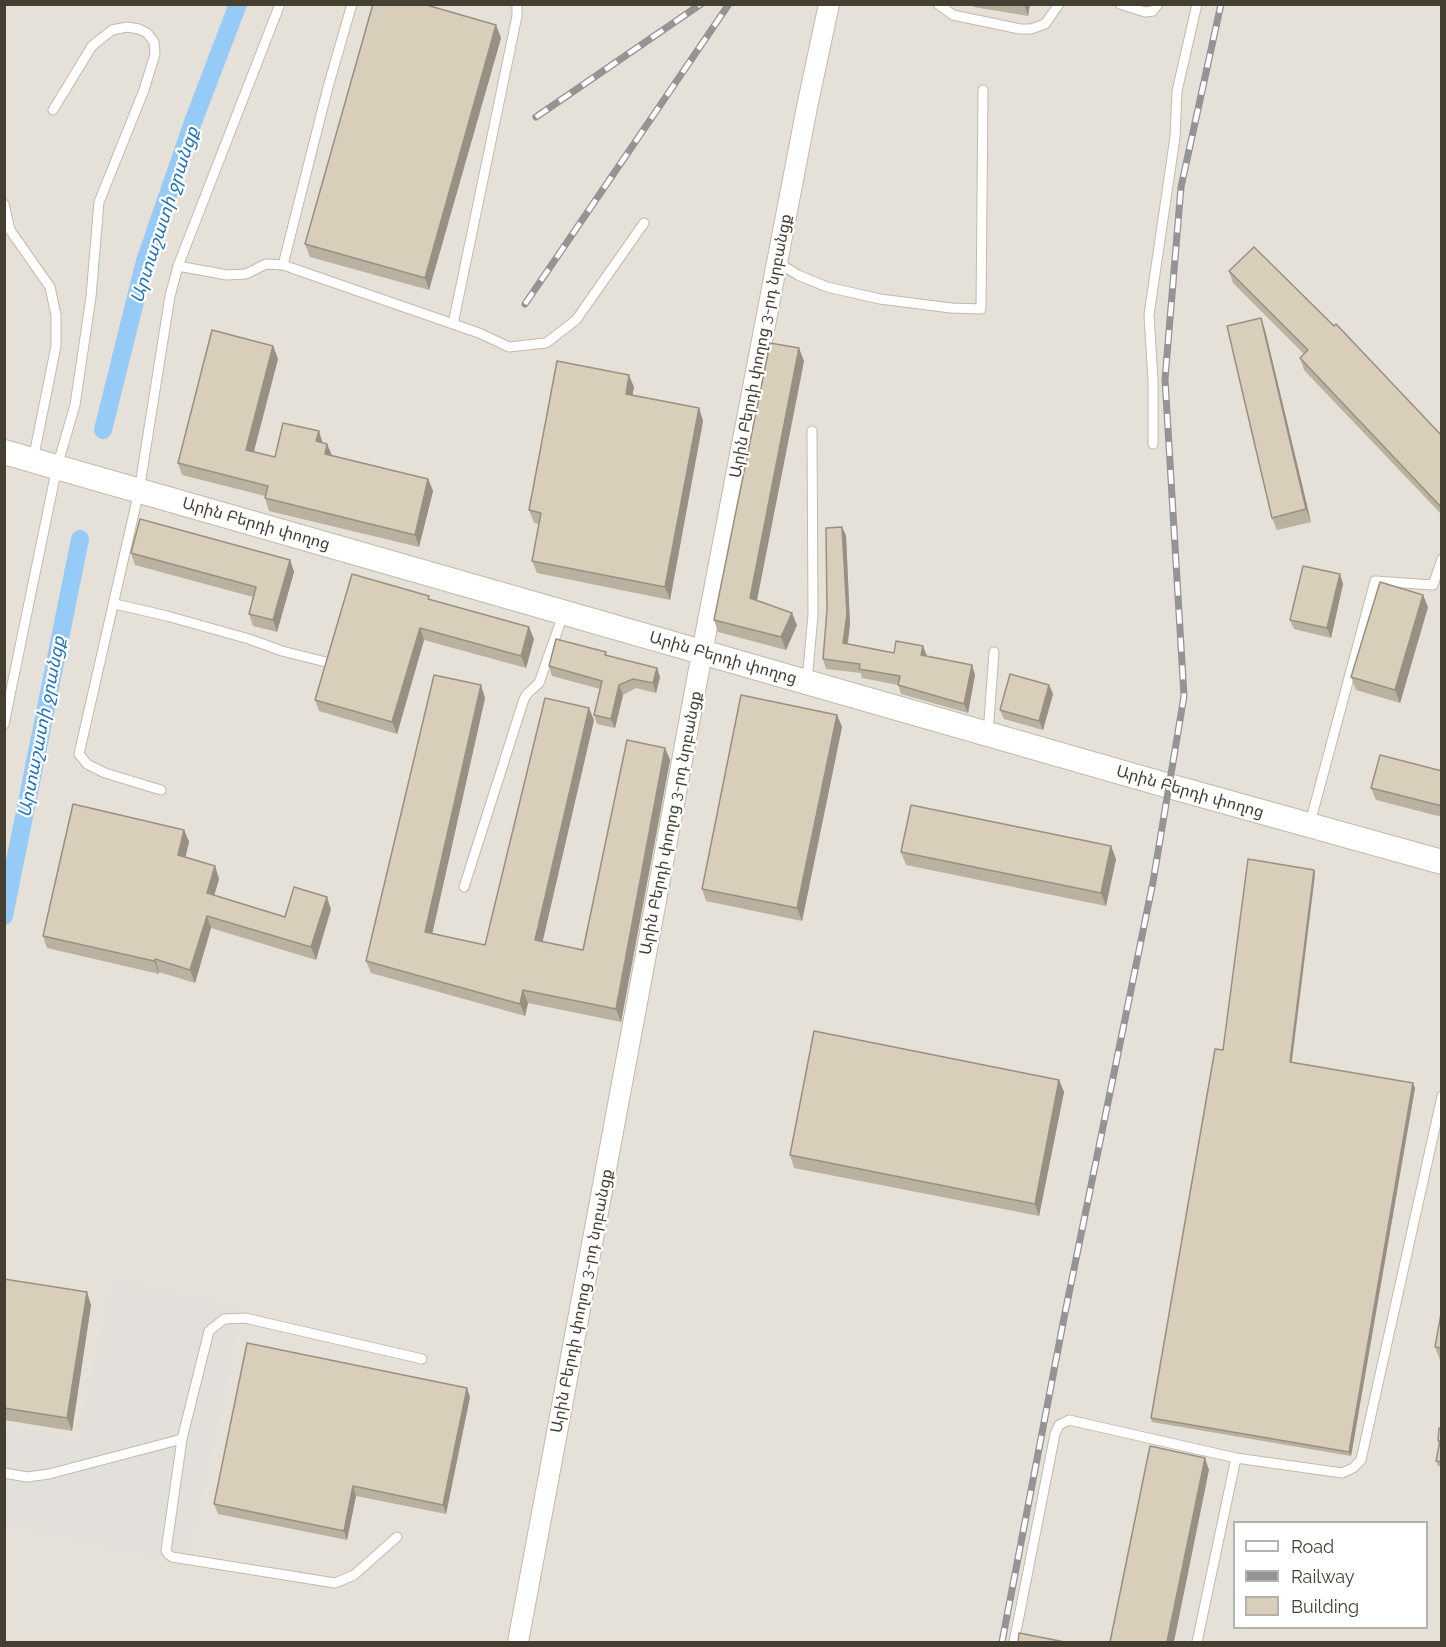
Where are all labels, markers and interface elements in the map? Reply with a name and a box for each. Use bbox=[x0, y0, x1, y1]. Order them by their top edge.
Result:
water label: Արտաշատի ջրանցք bbox=[126, 124, 204, 306]
street label: Արին Բերդի փողոց 3-րդ նրբանցք bbox=[726, 212, 796, 480]
street label: Արին Բերդի փողոց bbox=[180, 494, 332, 554]
street label: Արին Բերդի փողոց bbox=[647, 628, 799, 688]
water label: Արտաշատի ջրանցք bbox=[14, 635, 70, 819]
street label: Արին Բերդի փողոց 3-րդ նրբանցք bbox=[636, 689, 706, 957]
street label: Արին Բերդի փողոց bbox=[1114, 762, 1266, 822]
street label: Արին Բերդի փողոց 3-րդ նրբանցք bbox=[547, 1167, 617, 1435]
legend bbox=[1233, 1521, 1428, 1629]
text: Road bbox=[1291, 1536, 1334, 1557]
text: Railway bbox=[1291, 1566, 1355, 1587]
text: Building bbox=[1291, 1596, 1359, 1617]

